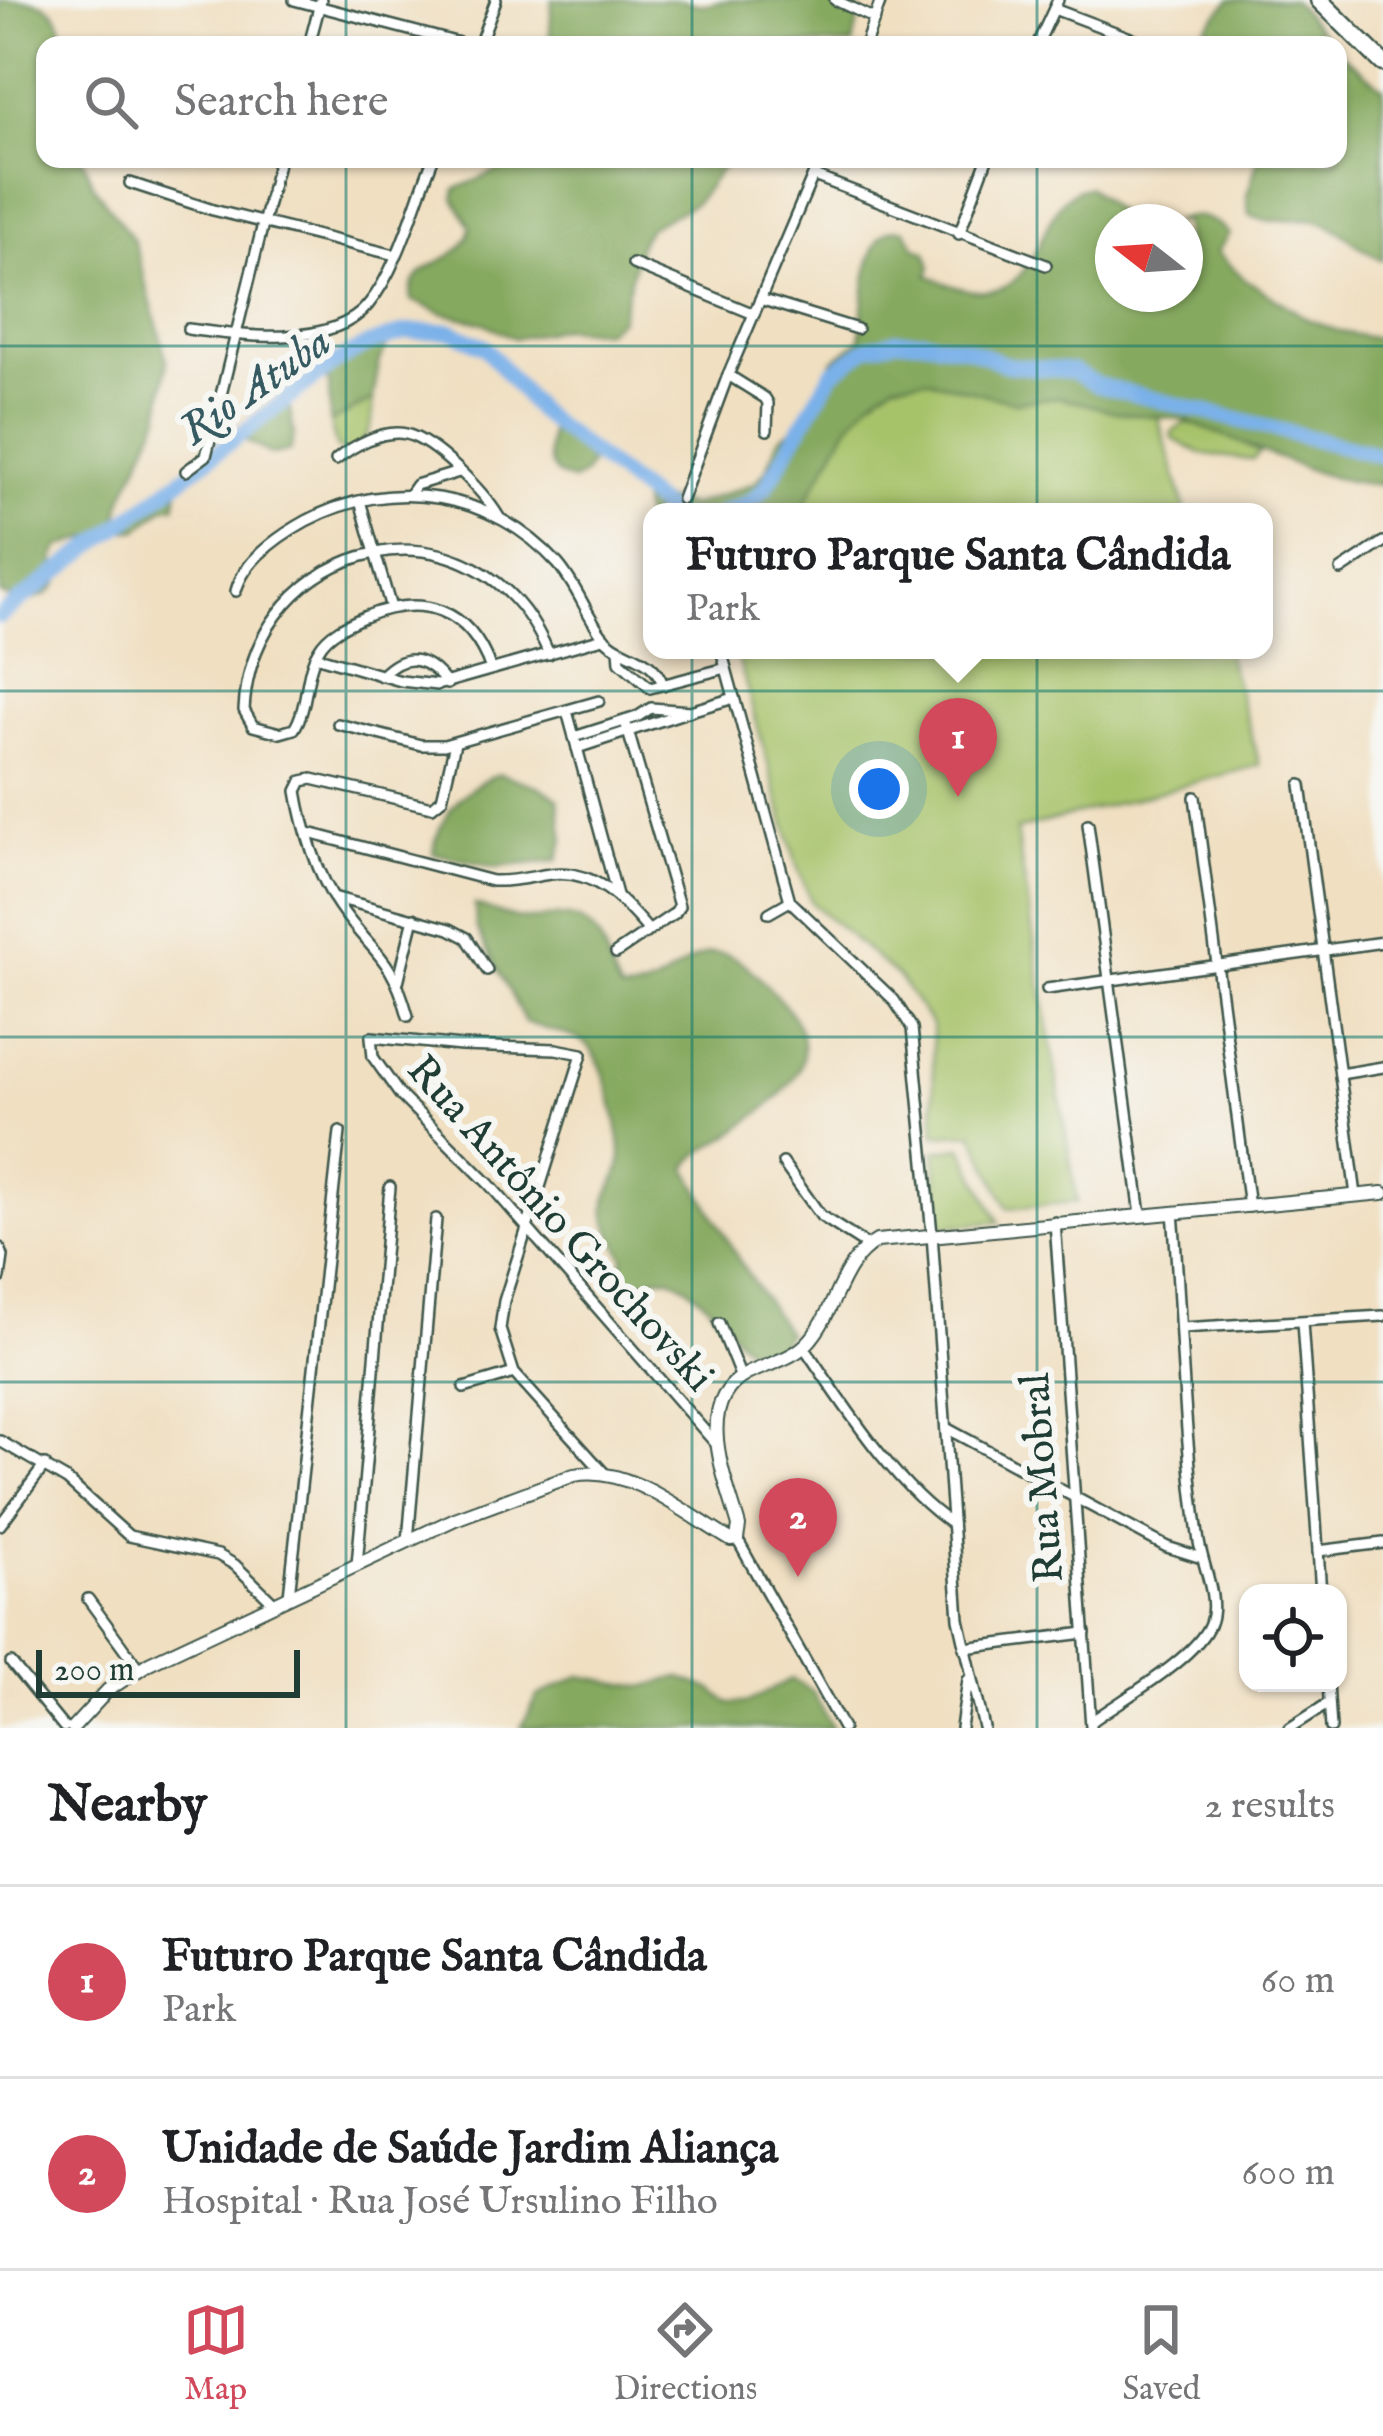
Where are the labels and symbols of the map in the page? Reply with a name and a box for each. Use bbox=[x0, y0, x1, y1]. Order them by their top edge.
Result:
north arrow bbox=[1095, 204, 1203, 312]
water label: Rio Atuba bbox=[169, 314, 343, 460]
pin: 1 bbox=[919, 698, 997, 797]
your location bbox=[849, 759, 909, 819]
street label: Rua Antônio Grochovski bbox=[394, 1045, 724, 1404]
street label: Rua Mobral bbox=[1010, 1371, 1077, 1584]
pin: 2 bbox=[759, 1478, 837, 1577]
scale bar bbox=[36, 1644, 300, 1697]

